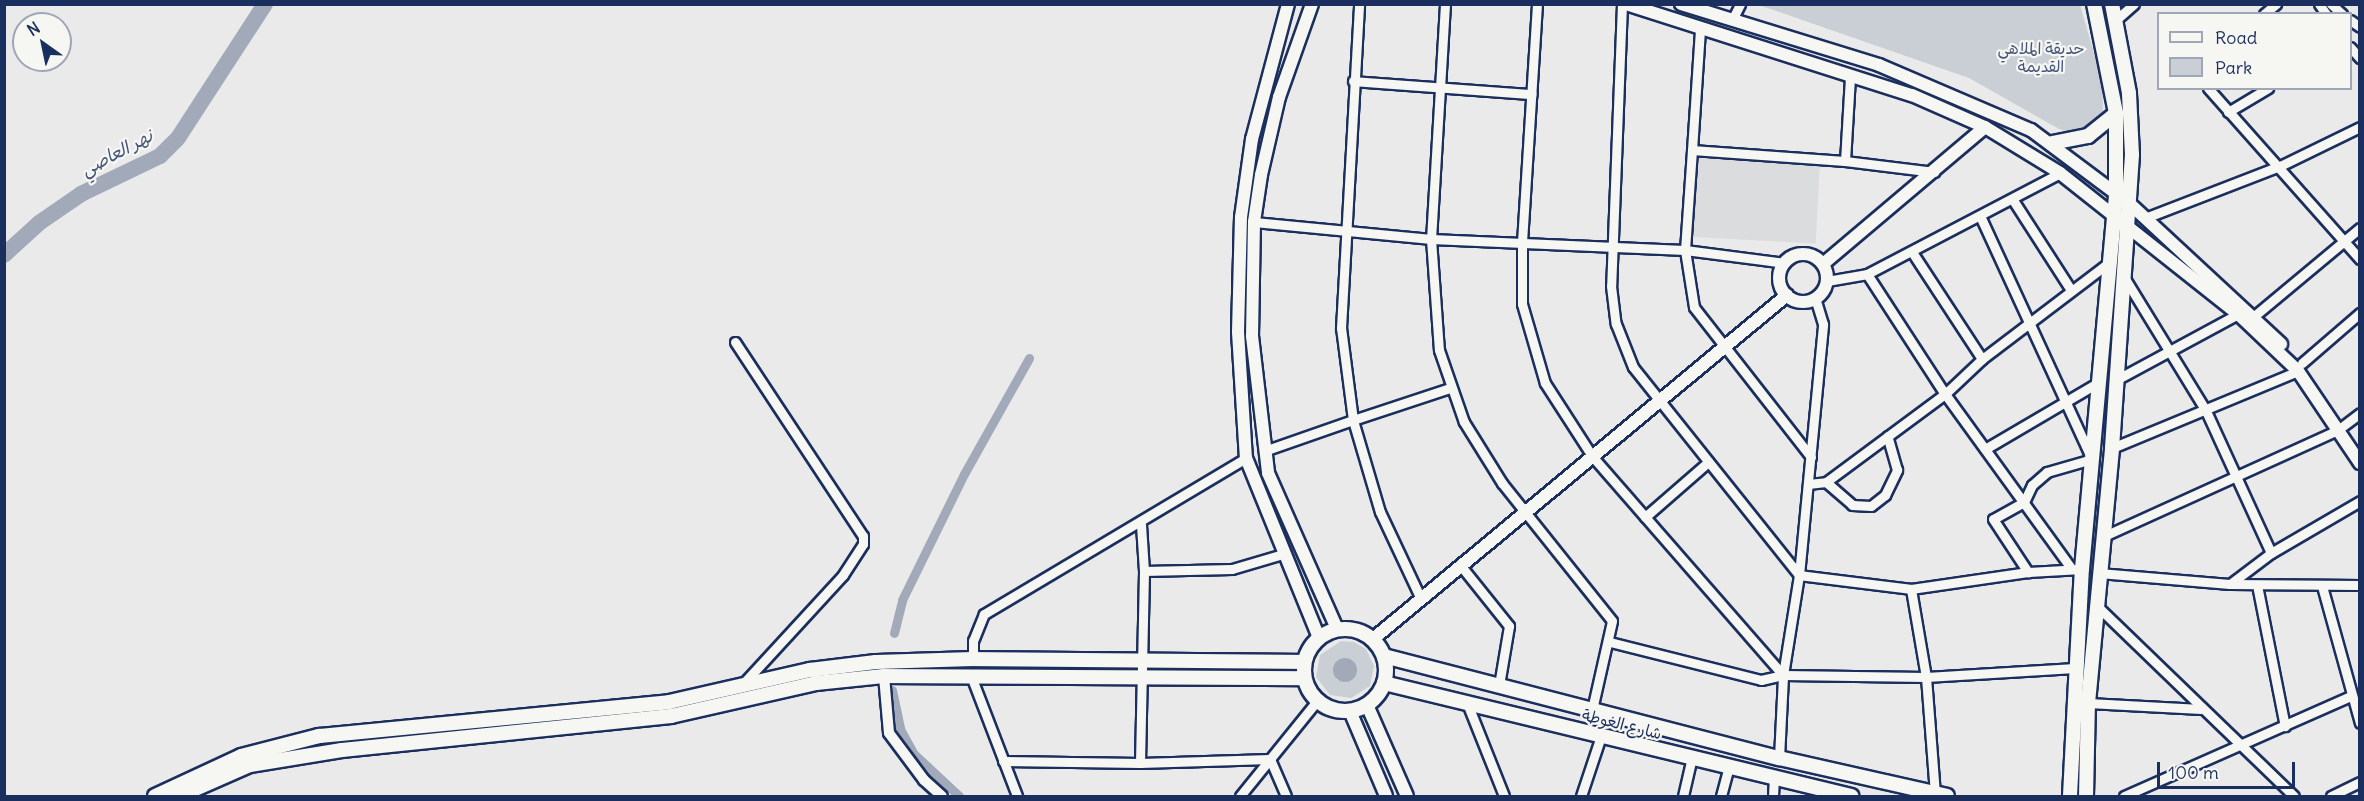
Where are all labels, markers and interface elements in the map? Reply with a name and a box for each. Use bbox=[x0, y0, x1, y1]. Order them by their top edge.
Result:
north arrow bbox=[12, 12, 72, 72]
legend bbox=[2157, 12, 2352, 90]
text: N bbox=[23, 17, 43, 40]
text: Road bbox=[2215, 26, 2257, 49]
park label: حديقة الملاهي القديمة bbox=[1997, 38, 2085, 76]
text: Park bbox=[2215, 56, 2252, 79]
water label: نهر العاصي bbox=[77, 125, 157, 181]
street label: شارع الغوطة bbox=[1580, 705, 1664, 743]
scale bar bbox=[2160, 750, 2298, 788]
text: 100 m bbox=[2168, 761, 2219, 784]

